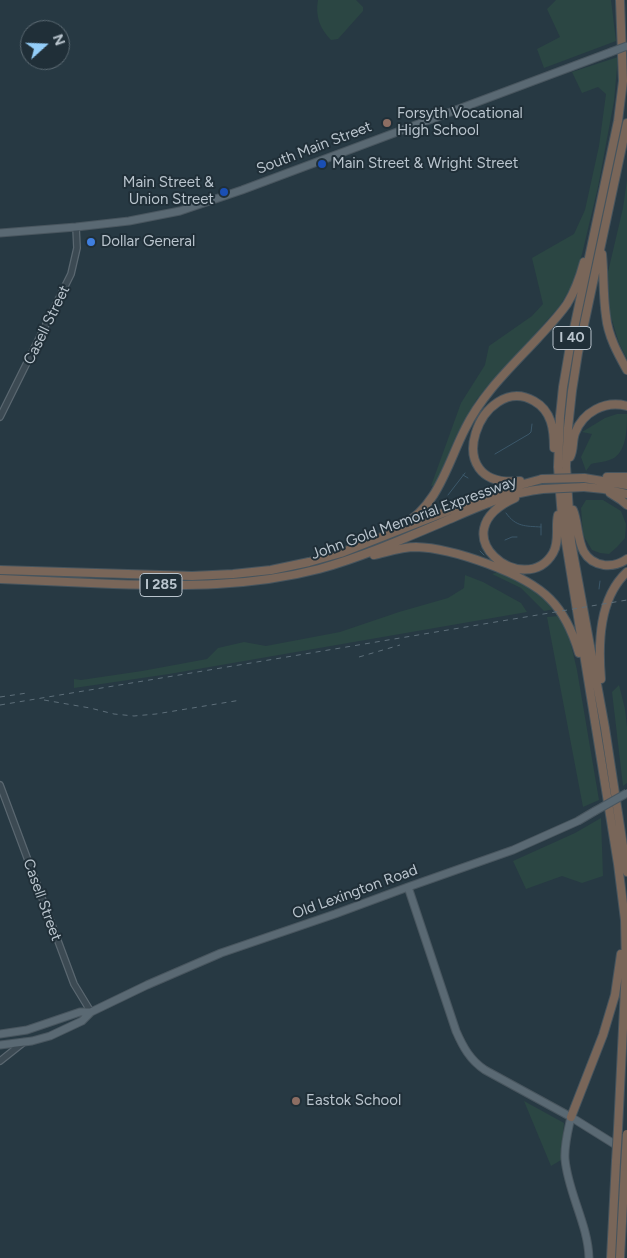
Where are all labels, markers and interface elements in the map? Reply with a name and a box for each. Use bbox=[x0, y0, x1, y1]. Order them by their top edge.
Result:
north arrow bbox=[20, 20, 70, 70]
text: N bbox=[49, 32, 68, 48]
place label: Forsyth Vocational High School bbox=[397, 105, 523, 140]
marker: Forsyth Vocational High School bbox=[381, 117, 393, 129]
street label: South Main Street bbox=[254, 118, 374, 178]
place label: Main Street & Wright Street bbox=[332, 155, 518, 173]
marker: Main Street & Wright Street bbox=[316, 158, 328, 170]
place label: Main Street & Union Street bbox=[123, 174, 214, 209]
marker: Main Street & Union Street bbox=[218, 186, 230, 198]
place label: Dollar General bbox=[101, 233, 195, 251]
marker: Dollar General bbox=[85, 236, 97, 248]
street label: Casell Street bbox=[20, 282, 74, 368]
road number: I 40 bbox=[553, 326, 591, 349]
street label: John Gold Memorial Expressway bbox=[309, 472, 519, 564]
road number: I 285 bbox=[140, 574, 182, 596]
street label: Casell Street bbox=[19, 857, 65, 943]
street label: Old Lexington Road bbox=[290, 861, 420, 923]
place label: Eastok School bbox=[306, 1092, 401, 1110]
marker: Eastok School bbox=[290, 1095, 302, 1107]

